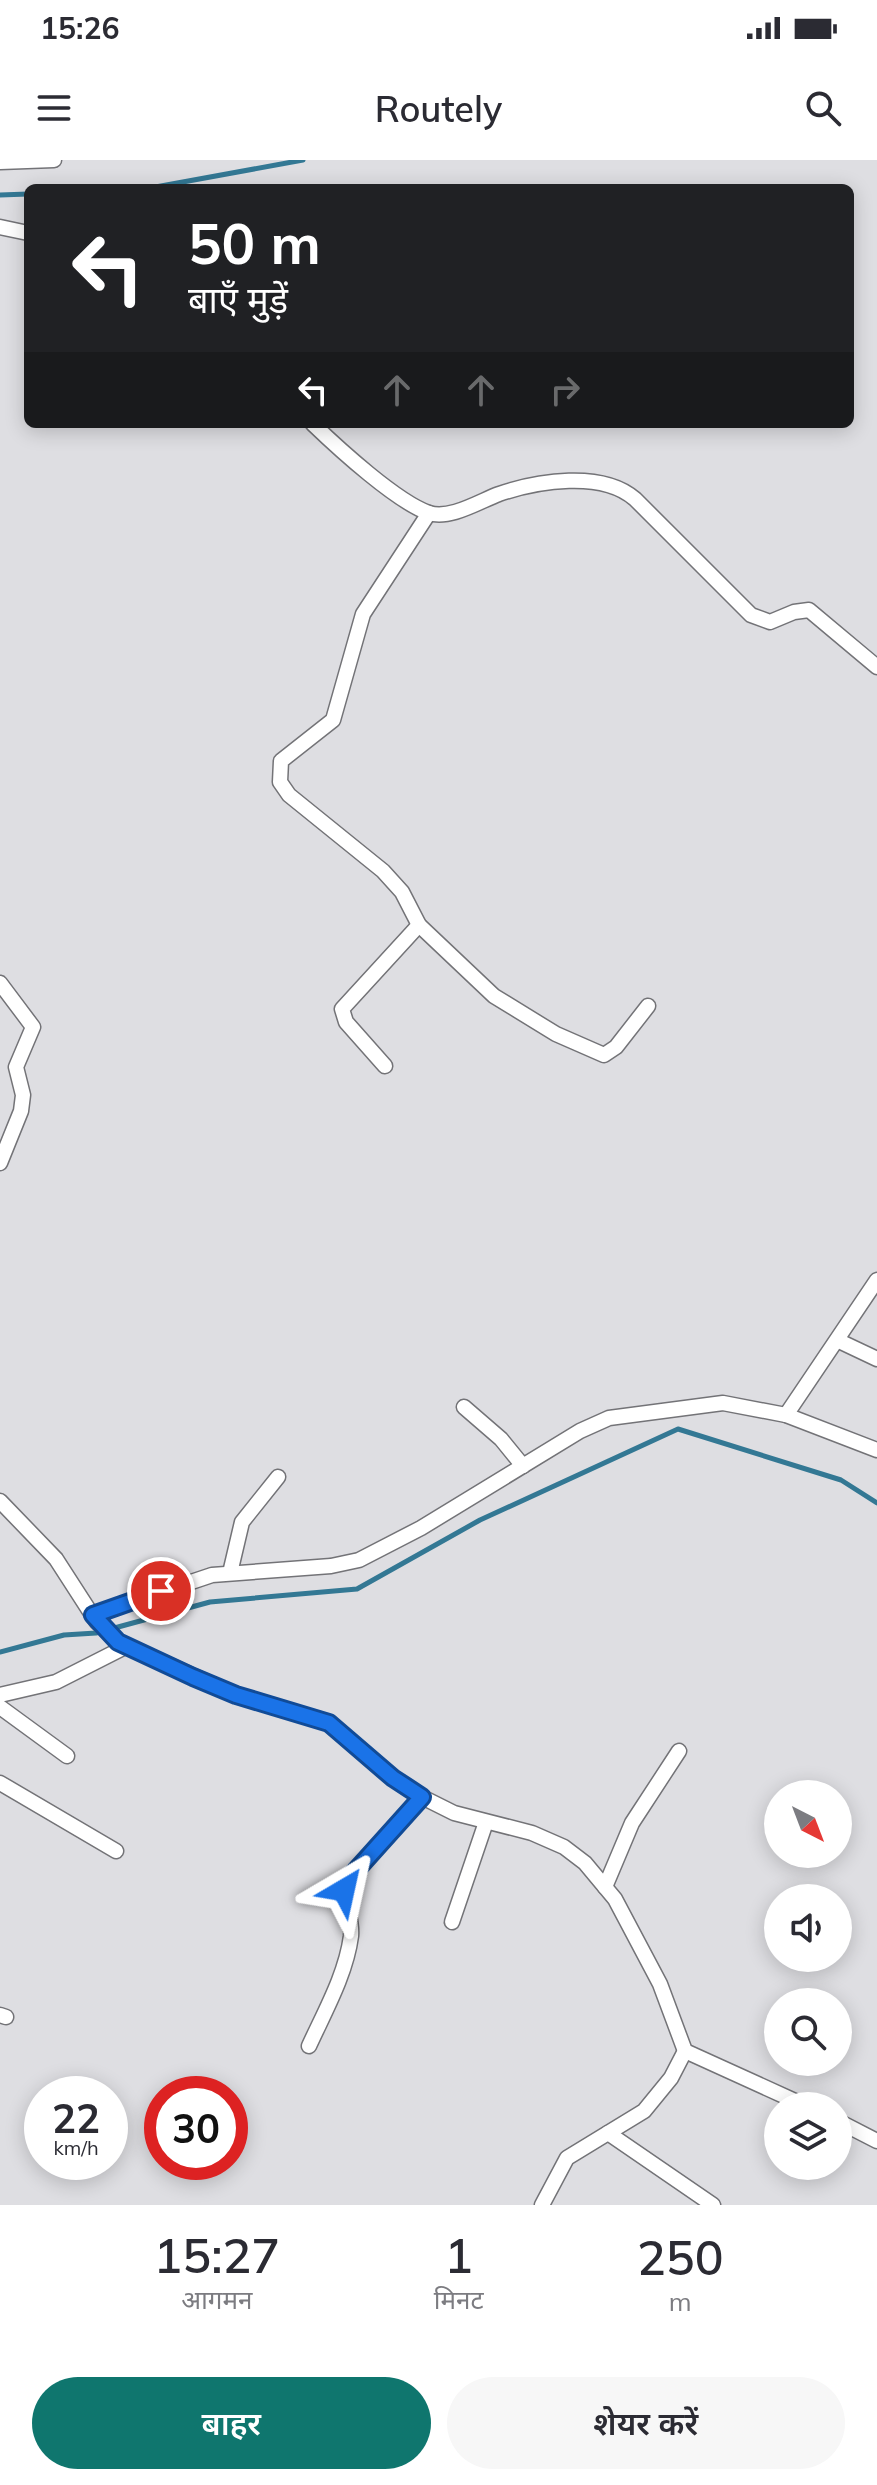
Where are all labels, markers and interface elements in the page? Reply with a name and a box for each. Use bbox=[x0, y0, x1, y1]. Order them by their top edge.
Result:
text: 15:26 bbox=[40, 9, 119, 47]
icon: menu bbox=[32, 86, 76, 130]
text: Routely bbox=[375, 86, 502, 131]
icon: search bbox=[801, 86, 845, 130]
text: 50 m bbox=[188, 208, 321, 278]
icon: left bbox=[56, 216, 160, 320]
text: बाएँ मुड़ें bbox=[188, 277, 288, 322]
icon: left bbox=[291, 368, 335, 412]
icon: ahead bbox=[375, 368, 419, 412]
icon: ahead bbox=[459, 368, 503, 412]
icon: right bbox=[543, 368, 587, 412]
pin bbox=[127, 1557, 195, 1625]
icon: arrive bbox=[139, 1569, 183, 1613]
north arrow bbox=[764, 1780, 852, 1868]
map controls bbox=[764, 1780, 852, 2180]
position arrow bbox=[302, 1848, 386, 1932]
button: sound bbox=[764, 1884, 852, 1972]
button: search bbox=[764, 1988, 852, 2076]
speed limit sign: 30 bbox=[144, 2076, 248, 2180]
button: layers bbox=[764, 2092, 852, 2180]
text: 22 bbox=[52, 2093, 100, 2143]
text: km/h bbox=[53, 2135, 99, 2160]
text: 15:27 bbox=[154, 2225, 280, 2285]
text: 1 bbox=[444, 2225, 473, 2285]
text: 250 bbox=[637, 2227, 723, 2287]
text: आगमन bbox=[181, 2283, 252, 2316]
text: मिनट bbox=[434, 2283, 484, 2316]
text: m bbox=[669, 2285, 692, 2318]
button: बाहर bbox=[32, 2377, 431, 2469]
button: शेयर करें bbox=[447, 2377, 845, 2469]

